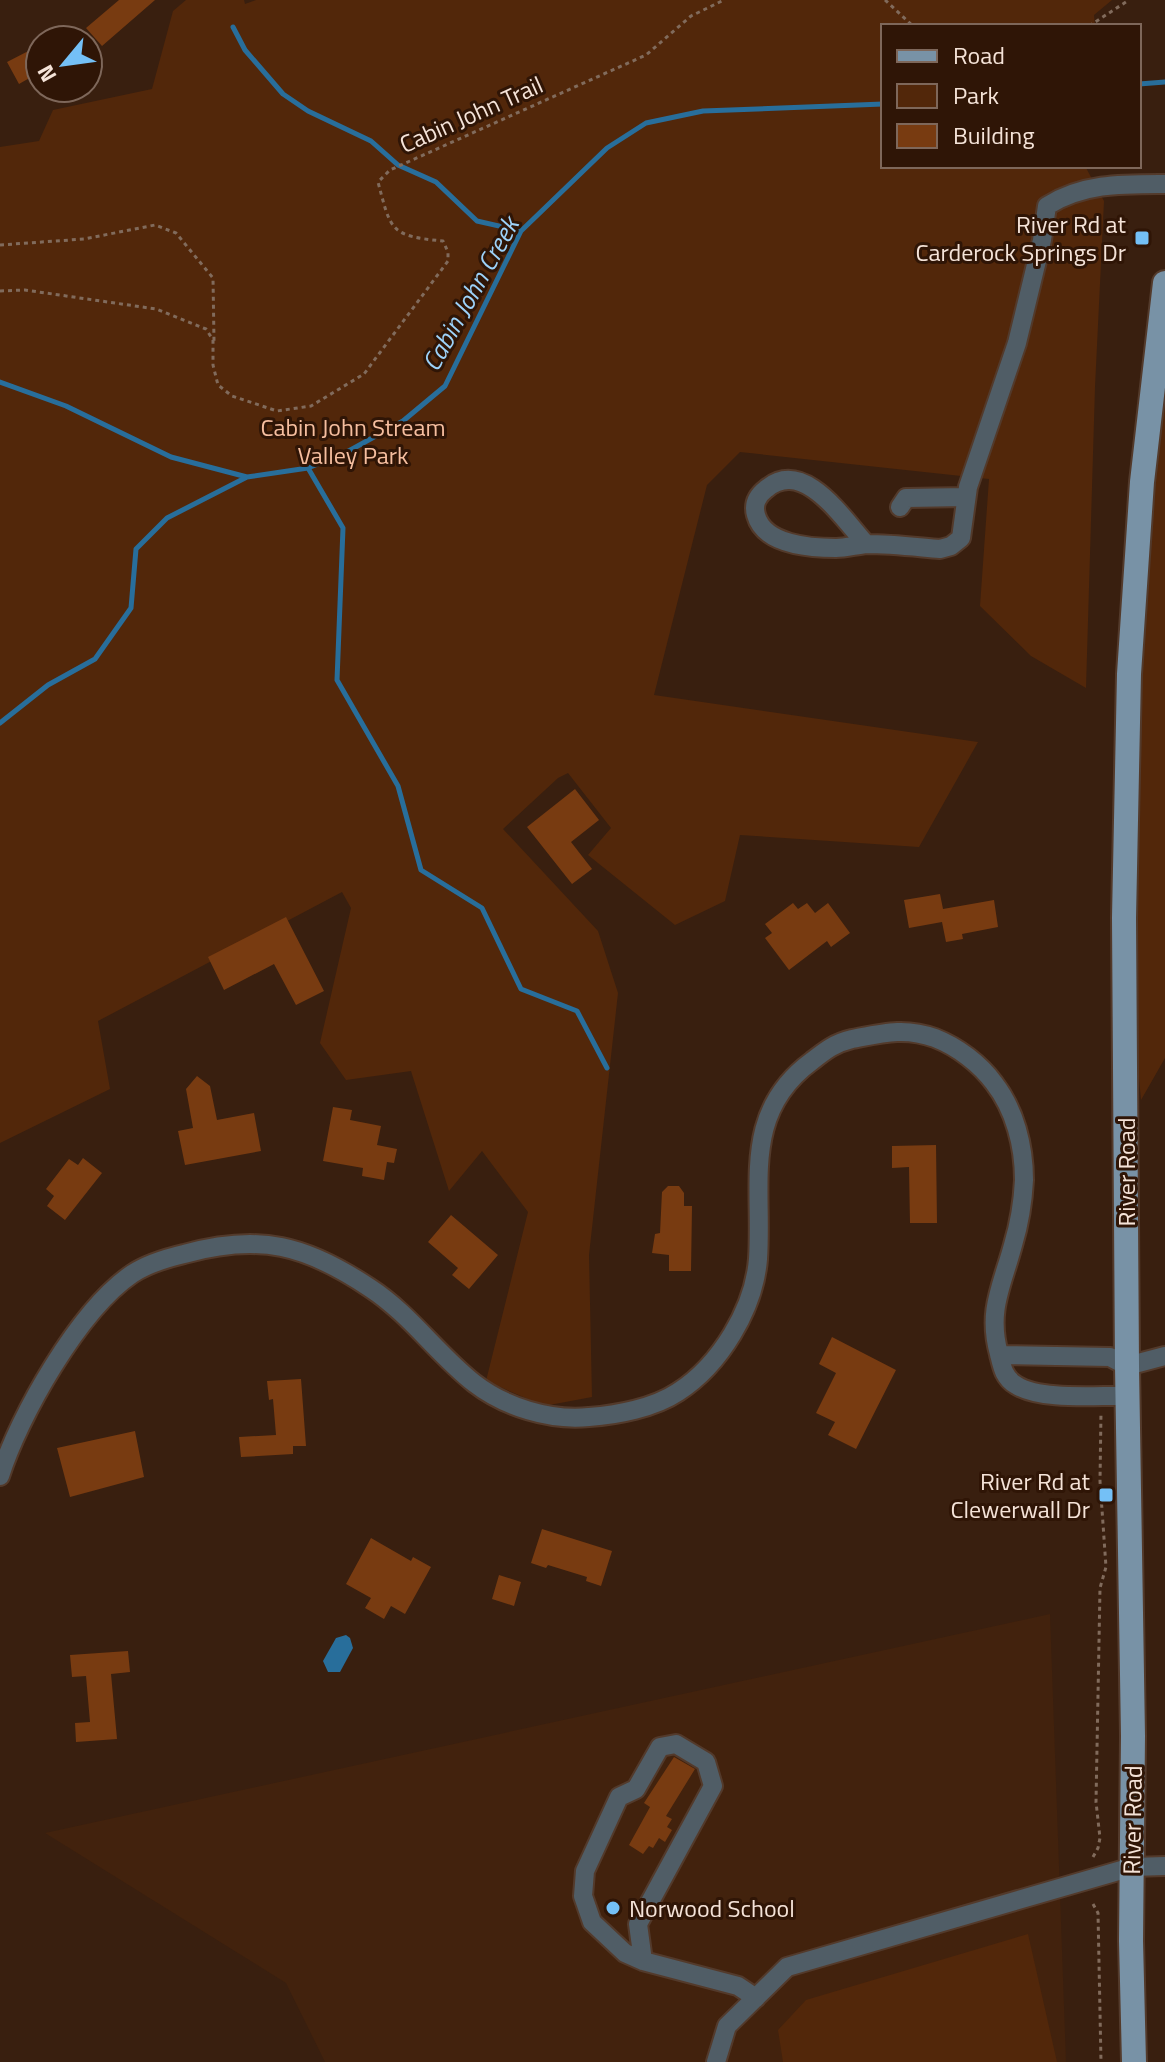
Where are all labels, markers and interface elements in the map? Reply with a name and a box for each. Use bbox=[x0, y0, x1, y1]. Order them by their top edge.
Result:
north arrow bbox=[24, 24, 104, 104]
legend bbox=[881, 24, 1141, 168]
text: Road bbox=[953, 37, 1005, 73]
text: N bbox=[28, 59, 65, 89]
street label: Cabin John Trail bbox=[394, 66, 548, 162]
text: Park bbox=[953, 77, 999, 113]
text: Building bbox=[953, 117, 1035, 153]
place label: River Rd at Carderock Springs Dr bbox=[915, 206, 1127, 270]
water label: Cabin John Creek bbox=[412, 207, 530, 378]
marker: River Rd at Carderock Springs Dr bbox=[1133, 229, 1151, 247]
park label: Cabin John Stream Valley Park bbox=[260, 409, 446, 473]
street label: River Road bbox=[1108, 1117, 1144, 1227]
place label: River Rd at Clewerwall Dr bbox=[950, 1463, 1091, 1527]
marker: River Rd at Clewerwall Dr bbox=[1097, 1486, 1115, 1504]
street label: River Road bbox=[1113, 1765, 1151, 1875]
place label: Norwood School bbox=[629, 1890, 795, 1926]
marker: Norwood School bbox=[604, 1899, 622, 1917]

